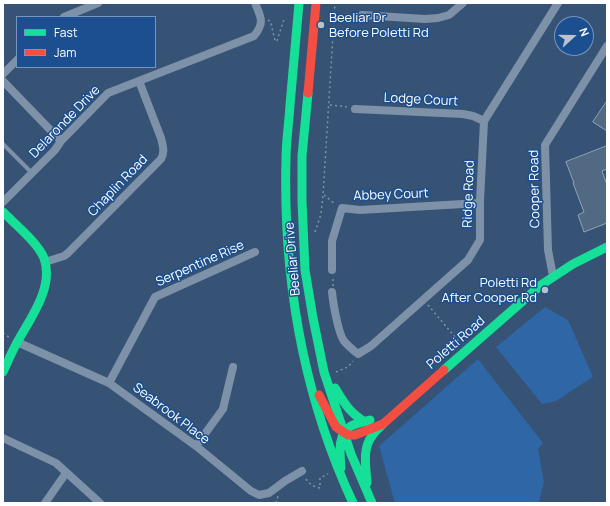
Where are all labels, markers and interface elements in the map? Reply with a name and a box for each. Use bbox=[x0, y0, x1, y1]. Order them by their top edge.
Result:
place label: Beeliar Dr Before Poletti Rd bbox=[329, 10, 429, 41]
legend bbox=[16, 16, 156, 68]
north arrow bbox=[554, 16, 594, 56]
marker: Beeliar Dr Before Poletti Rd bbox=[316, 20, 326, 30]
text: Fast bbox=[54, 24, 78, 41]
text: N bbox=[576, 26, 593, 38]
text: Jam bbox=[54, 44, 76, 61]
street label: Delaronde Drive bbox=[26, 82, 104, 162]
street label: Lodge Court bbox=[383, 90, 459, 110]
street label: Cooper Road bbox=[527, 150, 543, 228]
street label: Chaplin Road bbox=[85, 152, 151, 220]
street label: Ridge Road bbox=[460, 160, 478, 228]
street label: Abbey Court bbox=[353, 186, 429, 204]
street label: Beeliar Drive bbox=[282, 221, 304, 297]
street label: Serpentine Rise bbox=[153, 238, 247, 290]
place label: Poletti Rd After Cooper Rd bbox=[441, 275, 537, 306]
marker: Poletti Rd After Cooper Rd bbox=[540, 285, 550, 295]
street label: Poletti Road bbox=[424, 313, 488, 373]
street label: Seabrook Place bbox=[130, 380, 212, 448]

